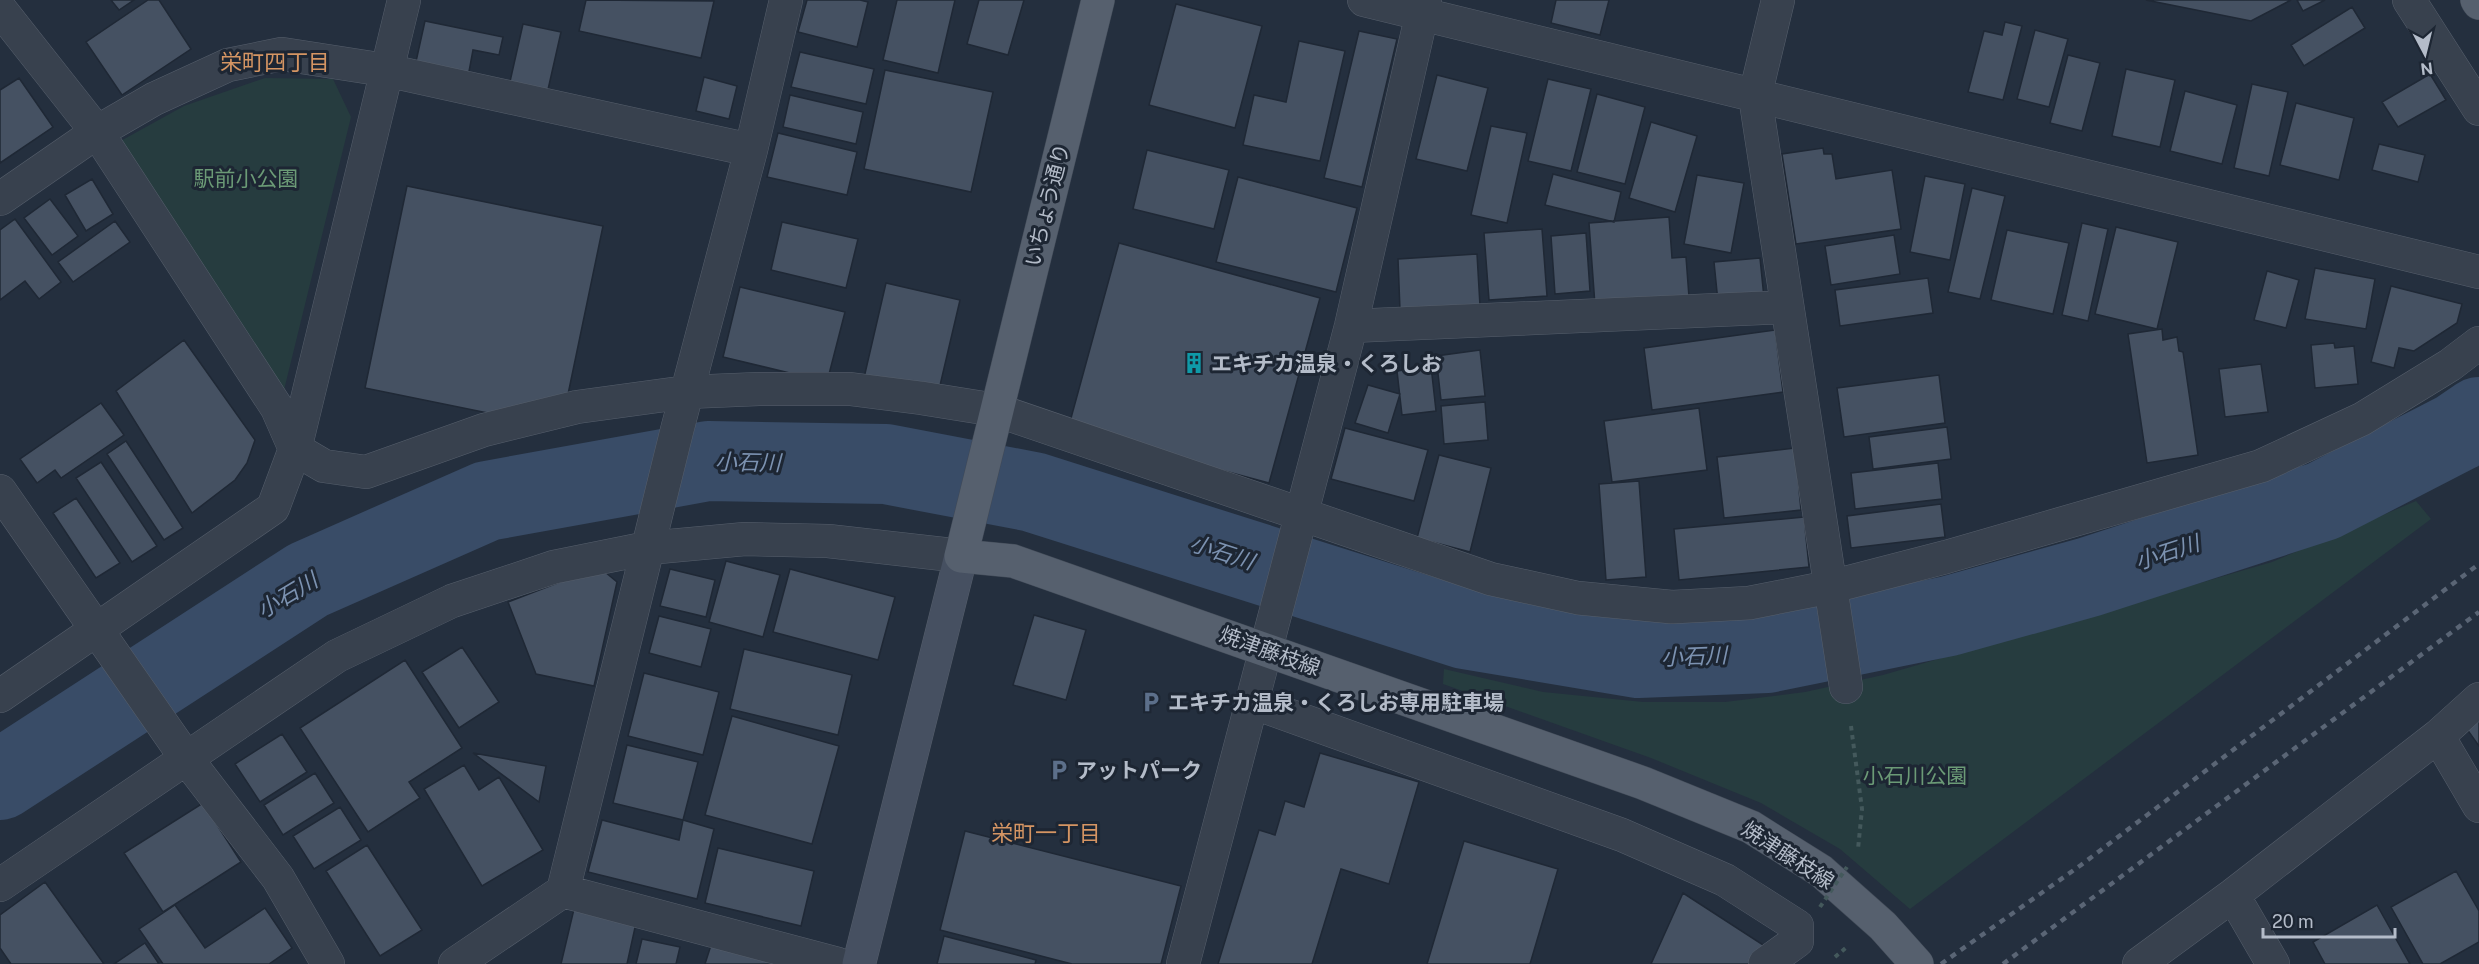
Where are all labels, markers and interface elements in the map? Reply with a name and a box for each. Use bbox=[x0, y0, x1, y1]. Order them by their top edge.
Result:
north arrow bbox=[2395, 24, 2455, 84]
district label: 栄町四丁目 bbox=[220, 49, 330, 75]
text: N bbox=[2419, 58, 2434, 79]
street label: いちょう通り bbox=[1020, 141, 1074, 269]
park label: 駅前小公園 bbox=[194, 166, 299, 191]
building icon: エキチカ温泉・くろしお bbox=[1182, 351, 1206, 375]
place label: エキチカ温泉・くろしお bbox=[1211, 351, 1442, 376]
water label: 小石川 bbox=[715, 448, 783, 476]
water label: 小石川 bbox=[1187, 529, 1259, 575]
water label: 小石川 bbox=[2132, 529, 2204, 575]
water label: 小石川 bbox=[252, 566, 324, 623]
street label: 焼津藤枝線 bbox=[1216, 621, 1324, 681]
water label: 小石川 bbox=[1661, 642, 1729, 670]
parking icon: エキチカ温泉・くろしお専用駐車場 bbox=[1139, 690, 1163, 714]
place label: エキチカ温泉・くろしお専用駐車場 bbox=[1168, 690, 1504, 715]
parking icon: アットパーク bbox=[1047, 758, 1071, 782]
place label: アットパーク bbox=[1076, 758, 1202, 783]
park label: 小石川公園 bbox=[1863, 763, 1968, 788]
street label: 焼津藤枝線 bbox=[1737, 816, 1839, 894]
district label: 栄町一丁目 bbox=[991, 820, 1101, 846]
scale bar bbox=[2263, 901, 2395, 939]
text: 20 m bbox=[2272, 911, 2314, 932]

